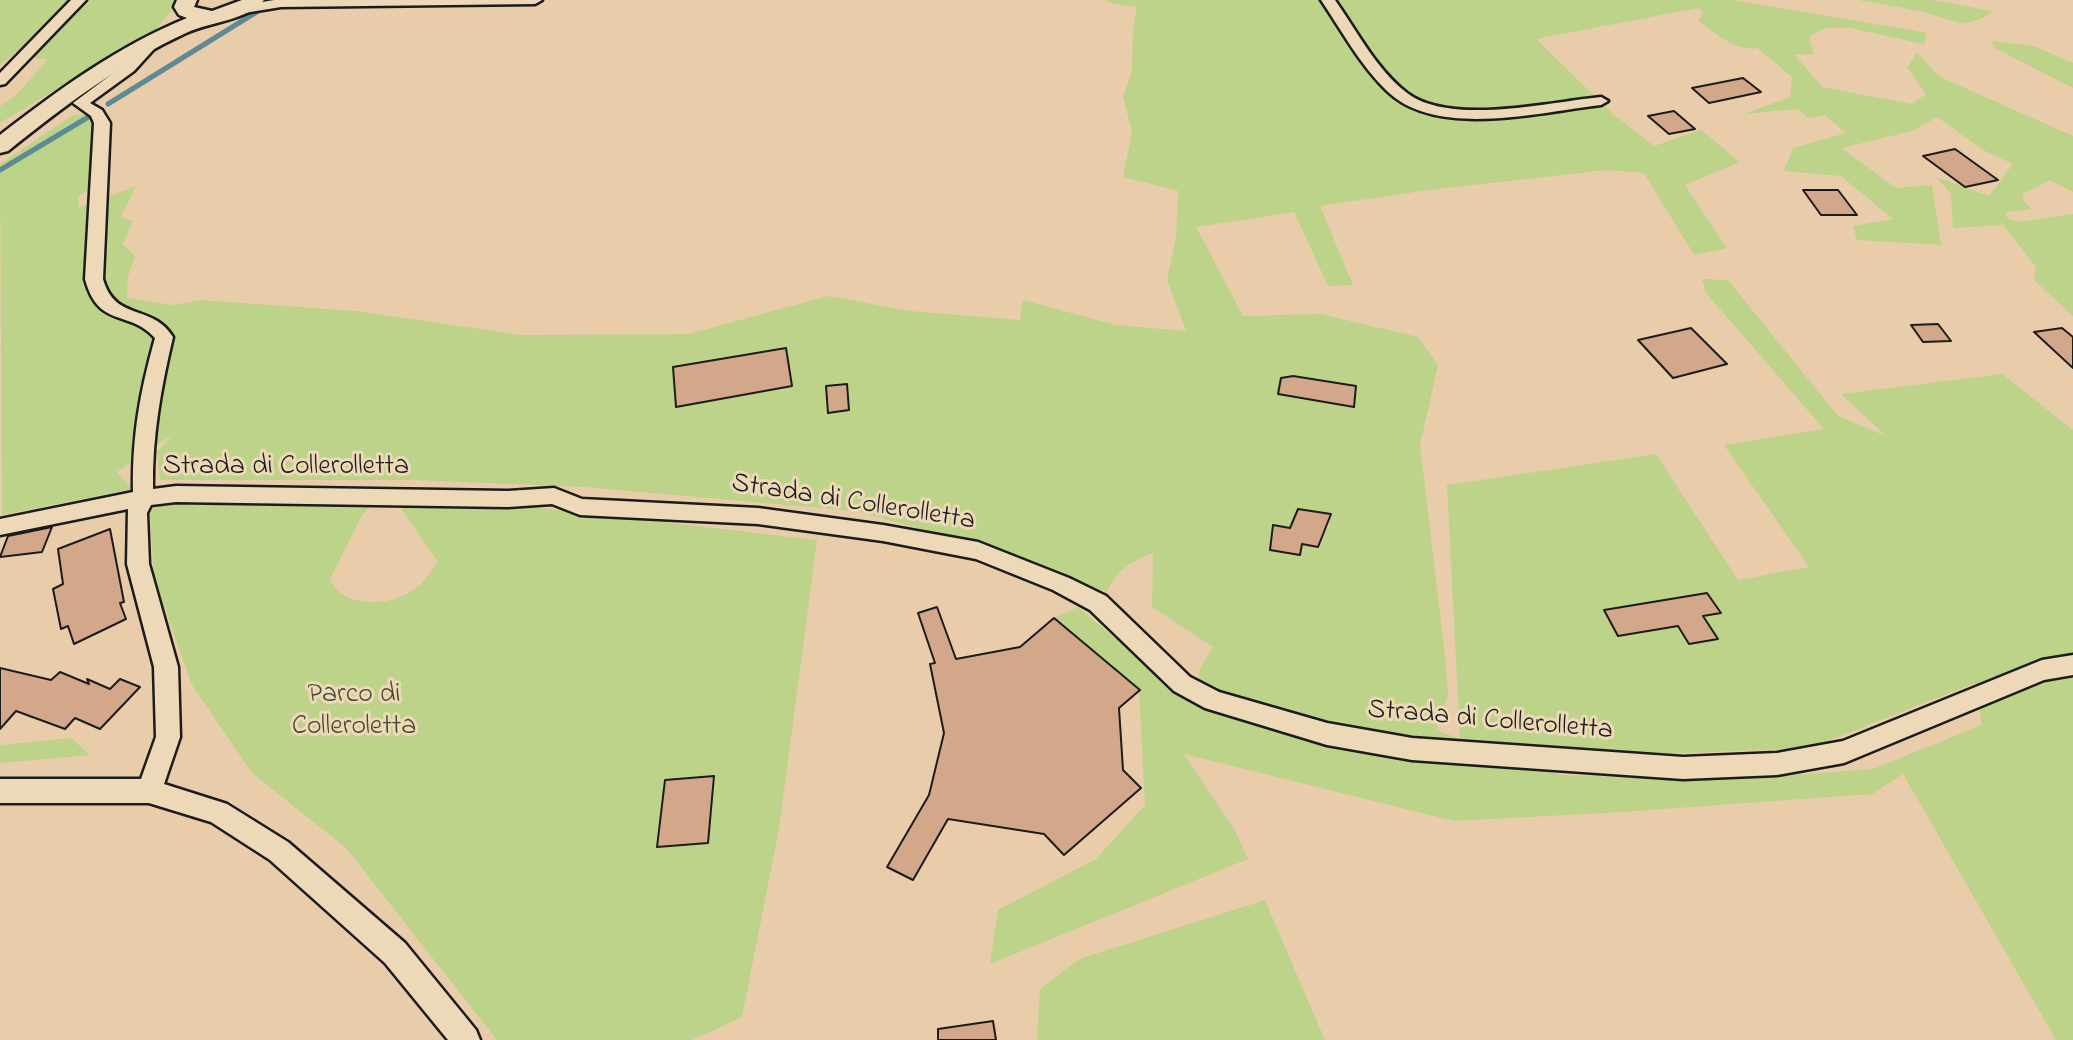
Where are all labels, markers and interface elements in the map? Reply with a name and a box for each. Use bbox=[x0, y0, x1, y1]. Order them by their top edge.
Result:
street label: Strada di Collerolletta bbox=[163, 451, 409, 485]
street label: Strada di Collerolletta bbox=[729, 468, 977, 540]
park label: Parco di Colleroletta bbox=[292, 679, 416, 745]
street label: Strada di Collerolletta bbox=[1366, 695, 1614, 749]

